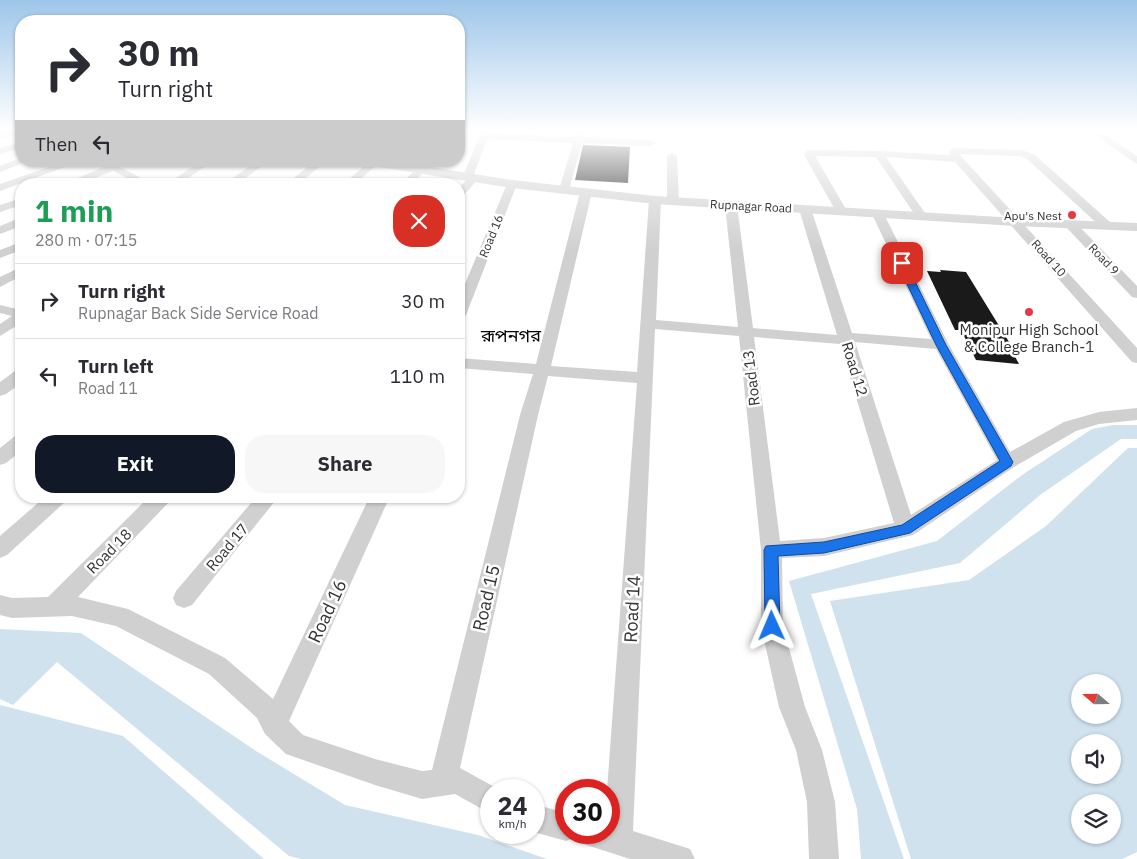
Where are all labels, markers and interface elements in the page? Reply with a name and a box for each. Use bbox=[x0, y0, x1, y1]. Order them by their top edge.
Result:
text: 30 m bbox=[118, 30, 200, 76]
icon: right bbox=[35, 35, 100, 100]
text: Turn right bbox=[118, 74, 213, 103]
icon: left bbox=[88, 130, 116, 158]
text: Then bbox=[35, 132, 78, 156]
text: 1 min bbox=[35, 191, 113, 230]
button: close bbox=[393, 195, 445, 247]
street label: Rupnagar Road bbox=[710, 196, 792, 216]
place label: Apu's Nest bbox=[1004, 208, 1062, 223]
marker: Apu's Nest bbox=[1066, 209, 1078, 221]
street label: Road 16 bbox=[476, 212, 506, 260]
text: 280 m · 07:15 bbox=[35, 230, 137, 250]
street label: Road 10 bbox=[1028, 236, 1070, 280]
street label: Road 9 bbox=[1086, 240, 1122, 278]
pin bbox=[881, 242, 923, 284]
icon: arrive bbox=[888, 249, 916, 277]
text: Turn right bbox=[78, 279, 165, 303]
icon: right bbox=[35, 287, 63, 315]
text: 30 m bbox=[401, 289, 445, 313]
text: Rupnagar Back Side Service Road bbox=[78, 303, 319, 323]
marker: Monipur High School & College Branch-1 bbox=[1023, 306, 1035, 318]
place label: Monipur High School & College Branch-1 bbox=[959, 320, 1099, 356]
district label: রূপনগর bbox=[480, 324, 541, 347]
street label: Road 12 bbox=[838, 339, 872, 399]
street label: Road 13 bbox=[738, 349, 764, 407]
text: Turn left bbox=[78, 354, 154, 378]
icon: left bbox=[35, 362, 63, 390]
text: 110 m bbox=[390, 364, 445, 388]
text: Road 11 bbox=[78, 378, 138, 398]
button: Exit bbox=[35, 435, 235, 493]
button: Share bbox=[245, 435, 445, 493]
street label: Road 17 bbox=[202, 519, 252, 575]
street label: Road 18 bbox=[82, 524, 136, 578]
street label: Road 15 bbox=[467, 563, 505, 633]
street label: Road 14 bbox=[619, 575, 645, 643]
street label: Road 16 bbox=[302, 576, 352, 646]
position arrow bbox=[745, 599, 797, 651]
north arrow bbox=[1071, 674, 1121, 724]
map controls bbox=[1071, 674, 1121, 844]
button: sound bbox=[1071, 734, 1121, 784]
speed limit sign: 30 bbox=[555, 779, 620, 844]
text: 24 bbox=[497, 789, 528, 822]
button: layers bbox=[1071, 794, 1121, 844]
text: km/h bbox=[498, 816, 527, 831]

